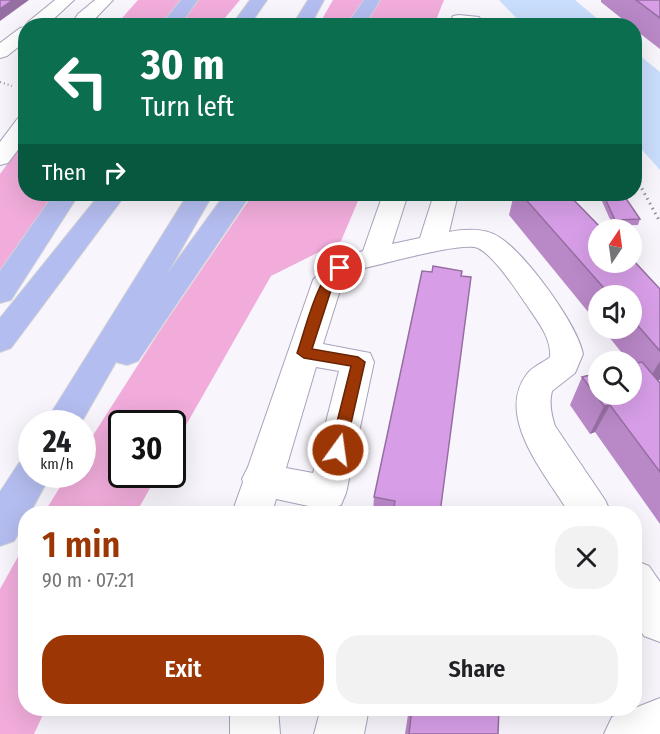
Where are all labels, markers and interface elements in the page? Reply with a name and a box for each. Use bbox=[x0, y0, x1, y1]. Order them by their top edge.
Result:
text: 30 m bbox=[141, 40, 225, 90]
icon: left bbox=[42, 42, 120, 120]
text: Turn left bbox=[141, 91, 234, 123]
icon: right bbox=[98, 156, 131, 189]
text: Then bbox=[42, 159, 86, 186]
north arrow bbox=[588, 219, 642, 273]
map controls bbox=[588, 219, 642, 405]
pin bbox=[314, 242, 365, 293]
icon: arrive bbox=[323, 251, 356, 284]
button: sound bbox=[588, 285, 642, 339]
button: search bbox=[588, 351, 642, 405]
speed limit sign: 30 bbox=[108, 410, 186, 488]
position arrow bbox=[306, 418, 370, 482]
text: 24 bbox=[43, 424, 71, 460]
text: km/h bbox=[40, 455, 74, 473]
text: 1 min bbox=[42, 523, 120, 567]
button: close bbox=[555, 526, 618, 589]
text: 90 m · 07:21 bbox=[42, 568, 134, 592]
button: Exit bbox=[42, 635, 324, 704]
button: Share bbox=[336, 635, 618, 704]

